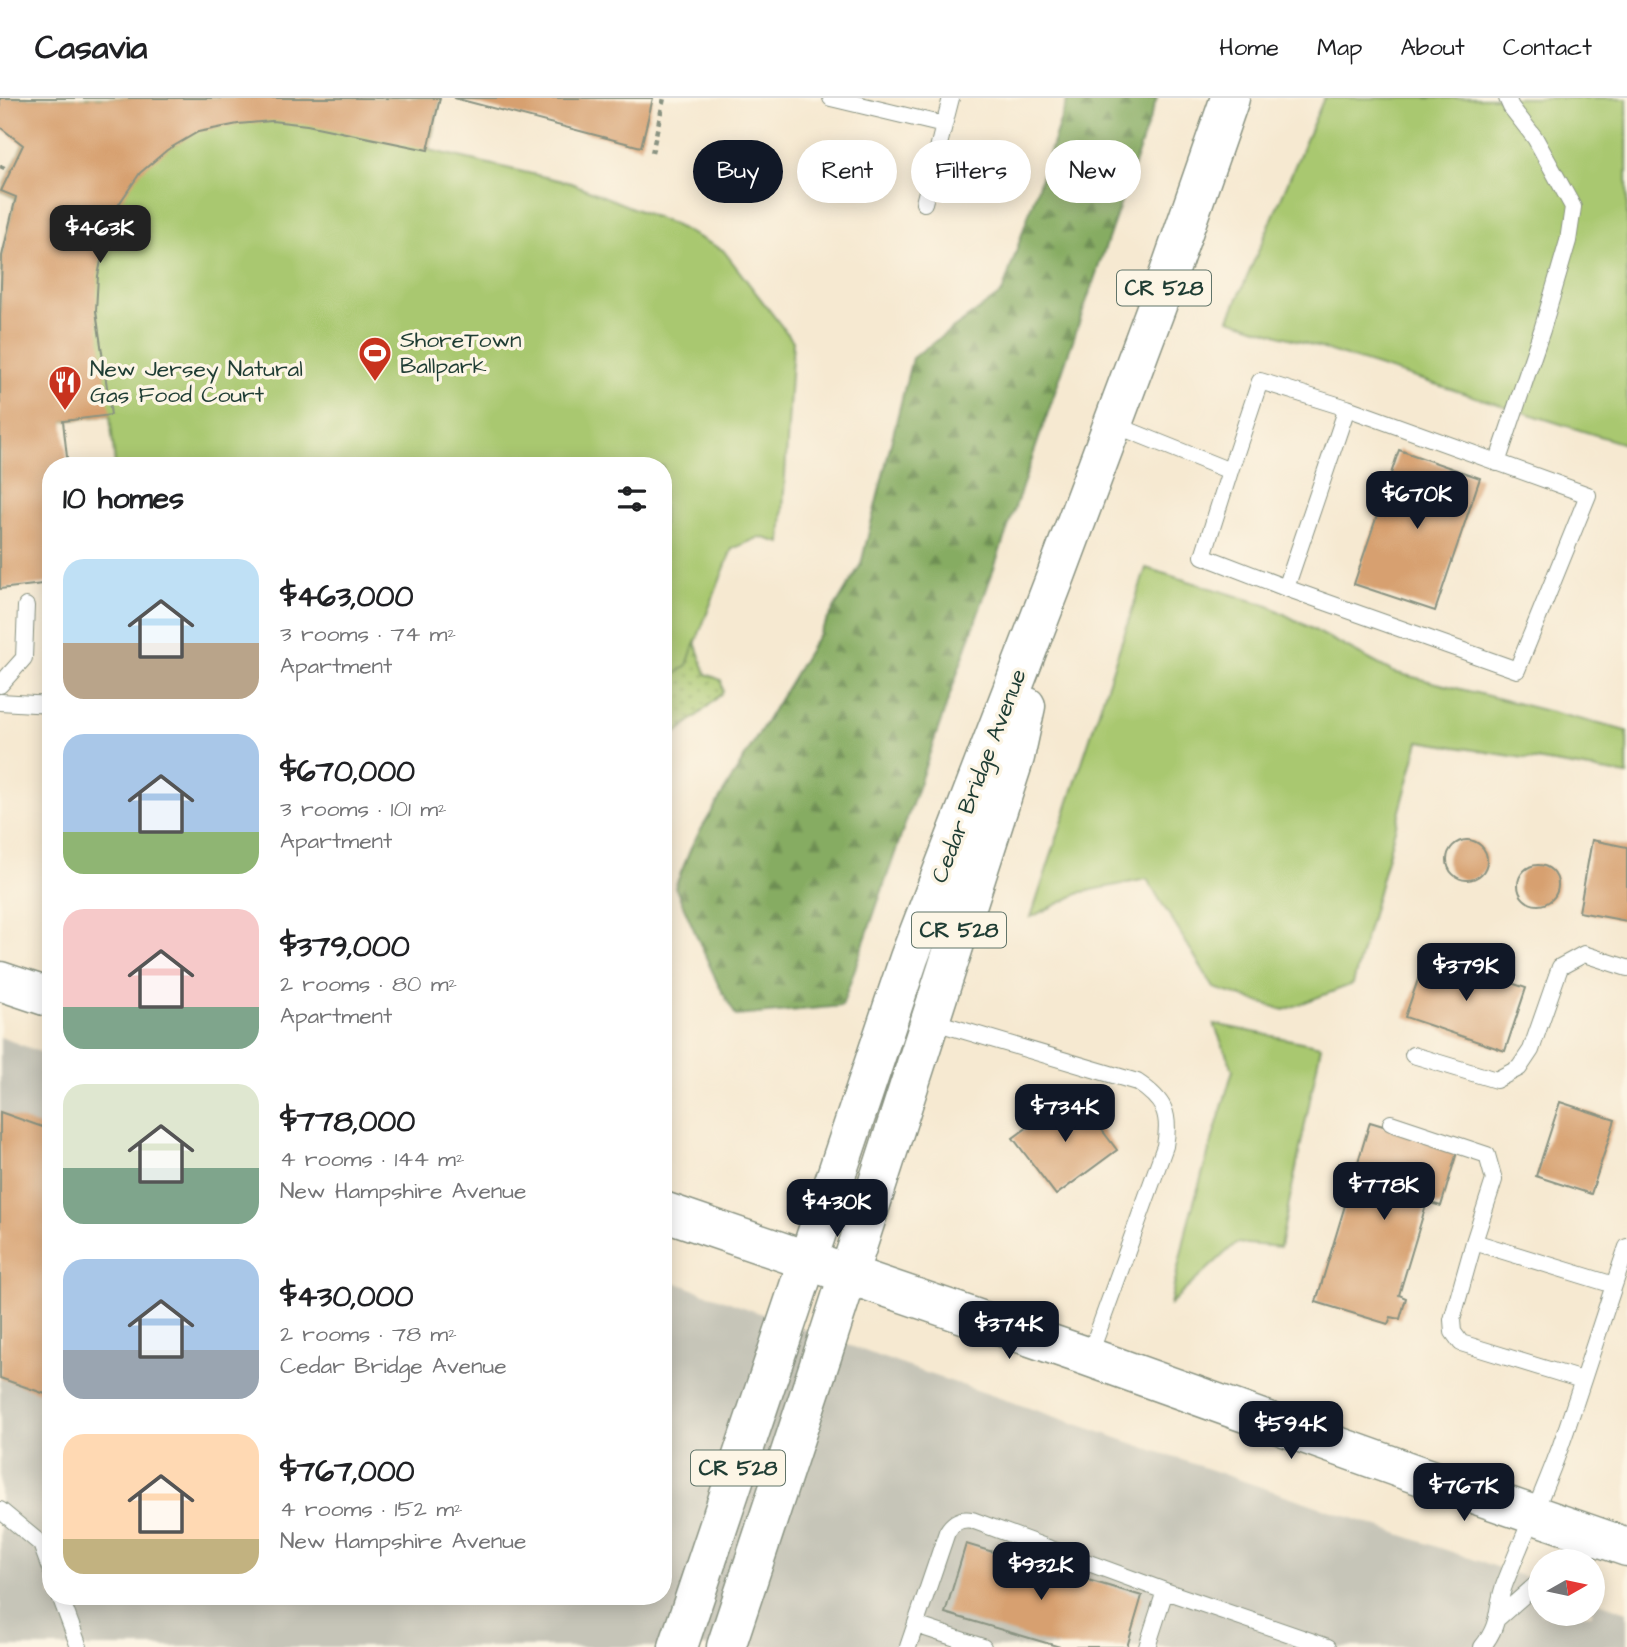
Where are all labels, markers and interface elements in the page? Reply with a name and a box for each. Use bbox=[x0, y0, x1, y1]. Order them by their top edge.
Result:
text: Casavia bbox=[35, 25, 147, 71]
text: Home bbox=[1219, 31, 1279, 65]
text: Map bbox=[1317, 31, 1362, 65]
text: About bbox=[1400, 31, 1465, 65]
text: Contact bbox=[1503, 31, 1592, 65]
chip: Buy bbox=[693, 140, 783, 203]
chip: Rent bbox=[797, 140, 897, 203]
chip: Filters bbox=[911, 140, 1031, 203]
chip: New bbox=[1045, 140, 1141, 203]
pin: $463K bbox=[51, 206, 149, 265]
text: $463K bbox=[66, 212, 134, 244]
road number: CR 528 bbox=[1117, 270, 1211, 306]
place label: ShoreTown Ballpark bbox=[400, 324, 522, 382]
sports icon: ShoreTown Ballpark bbox=[356, 334, 394, 383]
place label: New Jersey Natural Gas Food Court bbox=[90, 353, 303, 411]
restaurant icon: New Jersey Natural Gas Food Court bbox=[46, 363, 84, 412]
pin: $670K bbox=[1368, 472, 1466, 531]
text: 10 homes bbox=[63, 478, 184, 520]
text: $670K bbox=[1382, 478, 1452, 510]
icon: filters bbox=[613, 480, 651, 518]
text: $463,000 bbox=[280, 576, 413, 618]
icon: home bbox=[119, 587, 203, 671]
text: 3 rooms · 74 m² bbox=[280, 618, 456, 650]
text: Apartment bbox=[280, 650, 392, 682]
street label: Cedar Bridge Avenue bbox=[923, 664, 1035, 888]
text: $670,000 bbox=[280, 751, 415, 793]
icon: home bbox=[119, 762, 203, 846]
text: 3 rooms · 101 m² bbox=[280, 793, 447, 825]
text: Apartment bbox=[280, 825, 392, 857]
road number: CR 528 bbox=[912, 912, 1006, 948]
text: $379,000 bbox=[280, 926, 410, 968]
icon: home bbox=[119, 937, 203, 1021]
pin: $379K bbox=[1417, 944, 1515, 1003]
text: $379K bbox=[1433, 950, 1499, 982]
text: 2 rooms · 80 m² bbox=[280, 968, 457, 1000]
text: Apartment bbox=[280, 1000, 392, 1032]
pin: $734K bbox=[1016, 1084, 1114, 1144]
text: $734K bbox=[1031, 1091, 1099, 1123]
text: $778,000 bbox=[280, 1101, 415, 1143]
icon: home bbox=[119, 1112, 203, 1196]
text: 4 rooms · 144 m² bbox=[280, 1143, 465, 1175]
pin: $778K bbox=[1335, 1162, 1433, 1222]
text: $778K bbox=[1349, 1169, 1419, 1201]
text: New Hampshire Avenue bbox=[280, 1175, 527, 1207]
pin: $430K bbox=[788, 1180, 886, 1239]
text: $430K bbox=[803, 1186, 871, 1218]
text: $430,000 bbox=[280, 1276, 413, 1318]
icon: home bbox=[119, 1287, 203, 1371]
pin: $374K bbox=[960, 1302, 1058, 1361]
text: $374K bbox=[975, 1308, 1043, 1340]
text: 2 rooms · 78 m² bbox=[280, 1318, 457, 1350]
text: Cedar Bridge Avenue bbox=[280, 1350, 507, 1382]
pin: $594K bbox=[1242, 1402, 1340, 1461]
text: $594K bbox=[1255, 1408, 1327, 1440]
road number: CR 528 bbox=[691, 1450, 785, 1486]
text: $767,000 bbox=[280, 1451, 415, 1493]
icon: home bbox=[119, 1462, 203, 1546]
pin: $767K bbox=[1415, 1464, 1513, 1523]
text: $767K bbox=[1429, 1470, 1499, 1502]
text: 4 rooms · 152 m² bbox=[280, 1493, 463, 1525]
text: New Hampshire Avenue bbox=[280, 1525, 527, 1557]
pin: $932K bbox=[992, 1542, 1090, 1602]
text: $932K bbox=[1009, 1549, 1073, 1581]
north arrow bbox=[1528, 1549, 1605, 1626]
map controls bbox=[1528, 1549, 1605, 1626]

